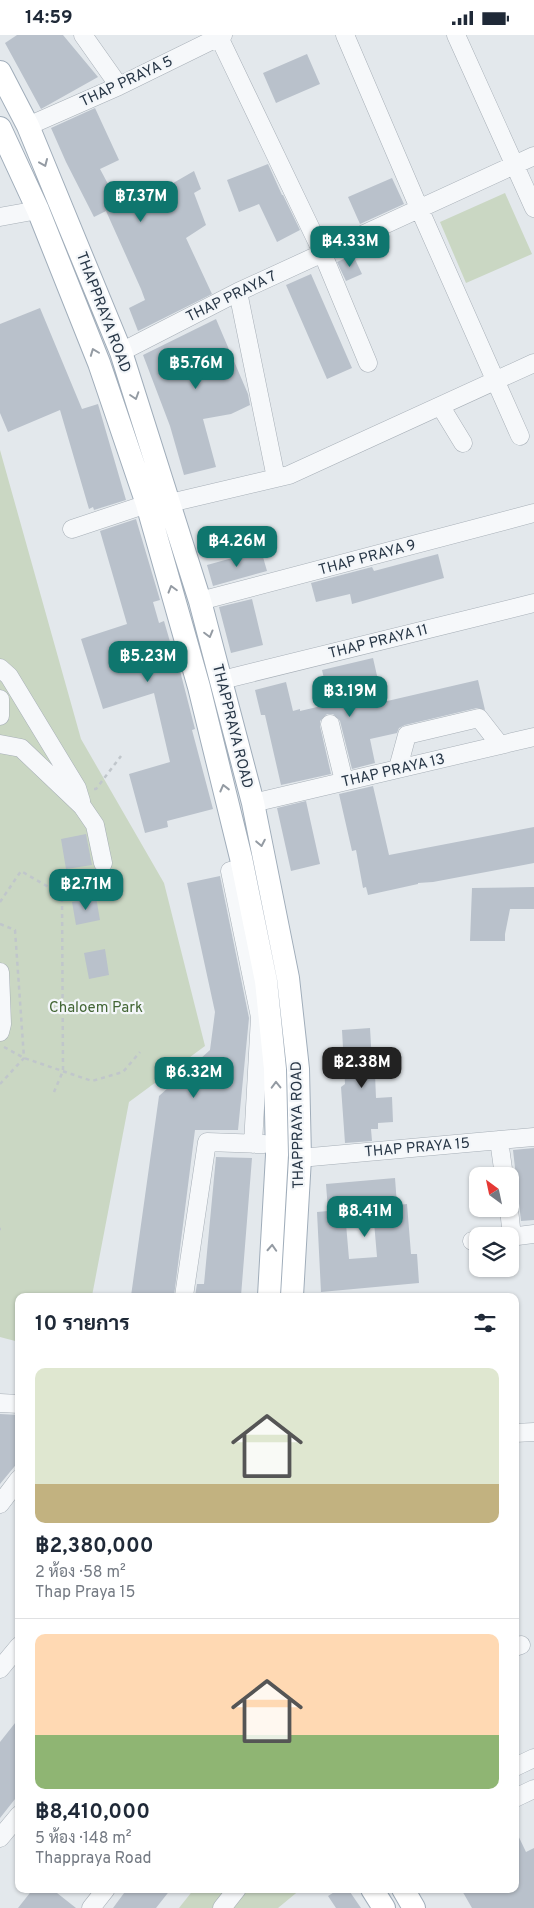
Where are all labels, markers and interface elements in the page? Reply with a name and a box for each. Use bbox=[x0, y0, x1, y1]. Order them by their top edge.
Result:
text: 14:59 bbox=[25, 6, 73, 30]
street label: THAP PRAYA 5 bbox=[77, 53, 176, 112]
one-way arrow bbox=[38, 158, 48, 167]
pin: ฿7.37M bbox=[100, 181, 182, 223]
text: ฿7.37M bbox=[115, 187, 167, 207]
pin: ฿4.33M bbox=[309, 225, 391, 268]
text: ฿4.33M bbox=[321, 232, 379, 252]
street label: THAPPRAYA ROAD bbox=[71, 249, 134, 376]
street label: THAP PRAYA 7 bbox=[183, 267, 280, 327]
pin: ฿5.76M bbox=[155, 347, 237, 390]
one-way arrow bbox=[90, 348, 101, 357]
text: ฿5.76M bbox=[169, 354, 223, 374]
one-way arrow bbox=[129, 391, 139, 399]
pin: ฿4.26M bbox=[196, 525, 278, 568]
text: ฿4.26M bbox=[208, 532, 266, 552]
street label: THAP PRAYA 9 bbox=[317, 536, 418, 581]
one-way arrow bbox=[167, 585, 178, 594]
street label: THAP PRAYA 11 bbox=[326, 621, 430, 664]
one-way arrow bbox=[203, 630, 214, 639]
pin: ฿5.23M bbox=[107, 641, 189, 683]
text: ฿5.23M bbox=[120, 647, 176, 667]
street label: THAPPRAYA ROAD bbox=[207, 662, 256, 791]
pin: ฿3.19M bbox=[309, 675, 391, 718]
text: ฿3.19M bbox=[323, 682, 377, 702]
street label: THAP PRAYA 13 bbox=[340, 750, 447, 793]
one-way arrow bbox=[219, 783, 230, 792]
one-way arrow bbox=[255, 839, 266, 847]
pin: ฿2.71M bbox=[45, 869, 127, 911]
text: ฿2.71M bbox=[60, 875, 112, 895]
park label: Chaloem Park bbox=[49, 999, 143, 1018]
pin: ฿2.38M bbox=[321, 1047, 403, 1089]
text: ฿2.38M bbox=[333, 1053, 391, 1073]
pin: ฿6.32M bbox=[153, 1057, 235, 1099]
street label: THAPPRAYA ROAD bbox=[288, 1061, 309, 1189]
text: ฿6.32M bbox=[166, 1063, 222, 1083]
one-way arrow bbox=[270, 1081, 281, 1089]
street label: THAP PRAYA 15 bbox=[364, 1134, 471, 1163]
north arrow bbox=[469, 1167, 519, 1217]
map controls bbox=[469, 1167, 519, 1277]
pin: ฿8.41M bbox=[324, 1195, 406, 1238]
text: ฿8.41M bbox=[338, 1202, 392, 1222]
button: layers bbox=[469, 1227, 519, 1277]
one-way arrow bbox=[266, 1243, 277, 1251]
icon: filters bbox=[471, 1309, 499, 1337]
text: 10 รายการ bbox=[35, 1311, 130, 1338]
icon: home bbox=[222, 1401, 312, 1491]
text: ฿2,380,000 bbox=[35, 1533, 154, 1560]
text: 2 ห้อง · 58 m² bbox=[35, 1563, 126, 1583]
text: Thap Praya 15 bbox=[35, 1583, 135, 1603]
icon: home bbox=[222, 1666, 312, 1756]
text: ฿8,410,000 bbox=[35, 1799, 150, 1826]
text: 5 ห้อง · 148 m² bbox=[35, 1829, 132, 1849]
text: Thappraya Road bbox=[35, 1849, 152, 1869]

